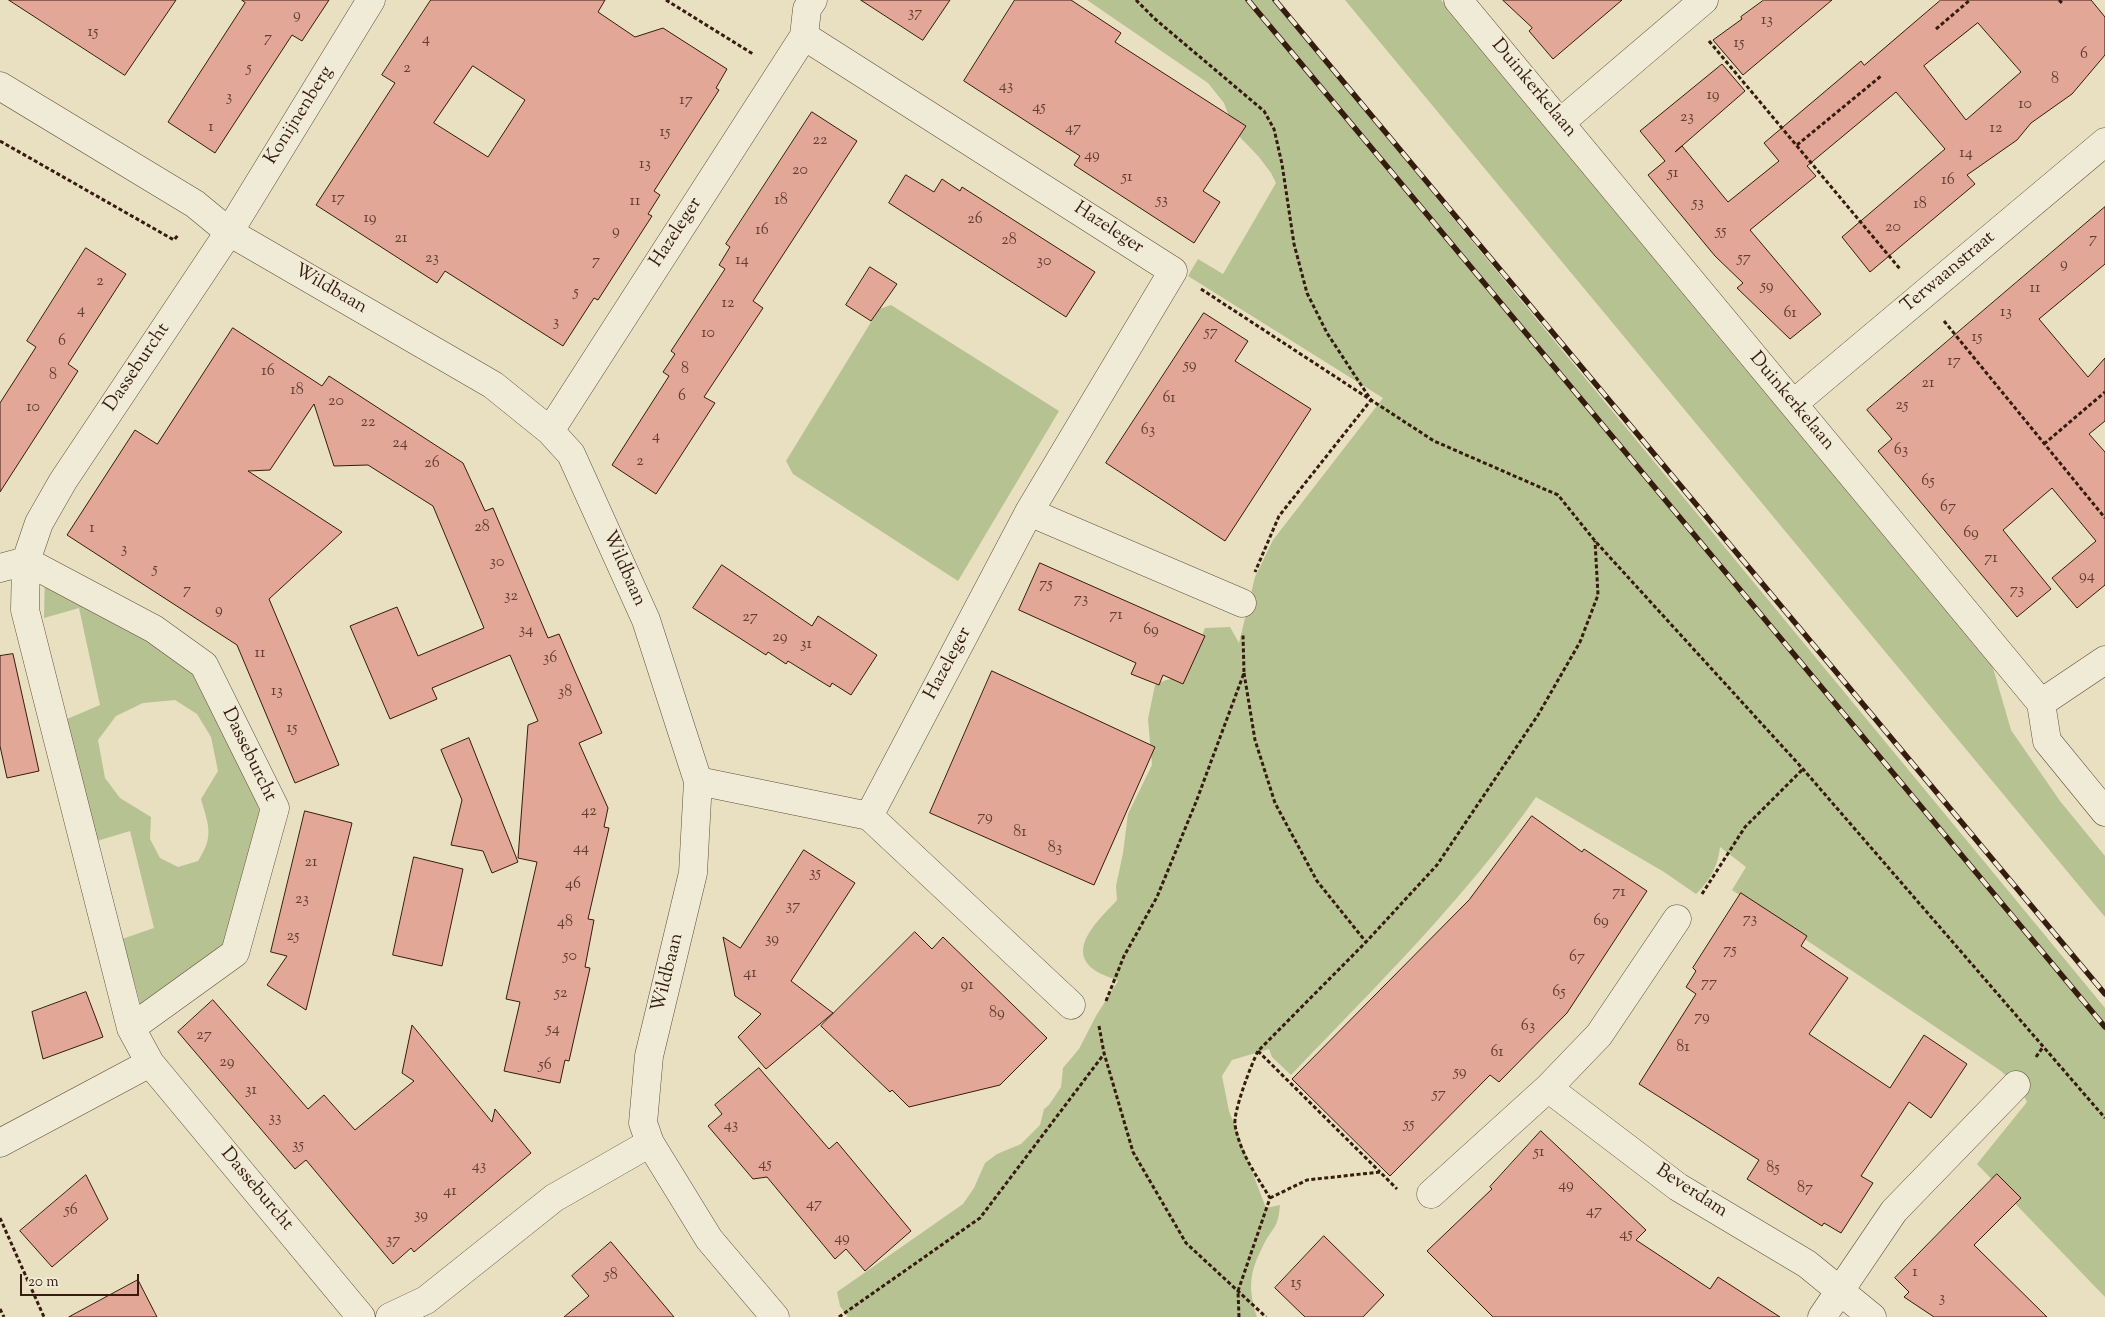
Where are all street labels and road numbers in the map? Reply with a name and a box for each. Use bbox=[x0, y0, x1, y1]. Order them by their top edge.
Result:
street label: Duinkerkelaan bbox=[1485, 35, 1581, 143]
street label: Konijnenberg bbox=[261, 63, 339, 169]
street label: Hazeleger bbox=[646, 194, 708, 272]
street label: Hazeleger bbox=[1069, 198, 1147, 260]
street label: Terwaanstraat bbox=[1897, 227, 2001, 319]
street label: Wildbaan bbox=[289, 260, 371, 320]
street label: Dasseburcht bbox=[100, 319, 176, 417]
street label: Duinkerkelaan bbox=[1743, 348, 1839, 456]
street label: Wildbaan bbox=[596, 528, 650, 610]
street label: Hazeleger bbox=[920, 624, 978, 704]
street label: Dasseburcht bbox=[215, 704, 281, 806]
street label: Wildbaan bbox=[648, 931, 690, 1015]
street label: Dasseburcht bbox=[215, 1144, 297, 1236]
street label: Beverdam bbox=[1651, 1160, 1731, 1224]

